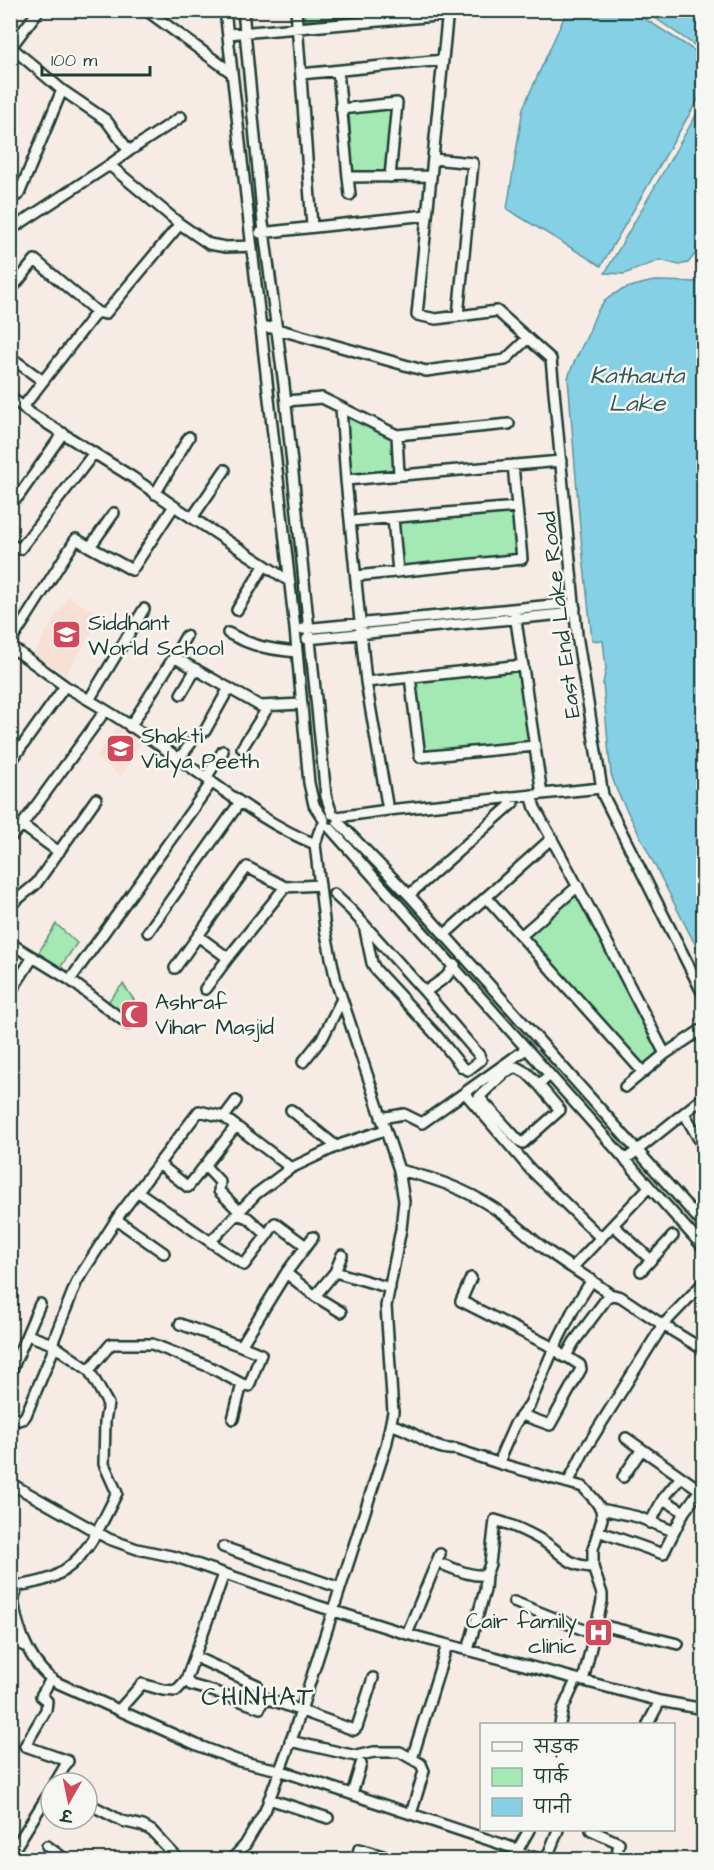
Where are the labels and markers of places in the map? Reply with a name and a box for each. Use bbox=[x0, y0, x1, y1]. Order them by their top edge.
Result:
place label: Siddhant World School bbox=[88, 608, 224, 664]
school or university icon: Siddhant World School bbox=[51, 619, 83, 651]
place label: Shakti Vidya Peeth bbox=[141, 721, 259, 778]
school or university icon: Shakti Vidya Peeth bbox=[104, 732, 136, 764]
place label: Ashraf Vihar Masjid bbox=[155, 987, 274, 1043]
mosque icon: Ashraf Vihar Masjid bbox=[118, 998, 150, 1030]
place label: Cair family clinic bbox=[466, 1606, 577, 1662]
hospital icon: Cair family clinic bbox=[582, 1617, 614, 1649]

